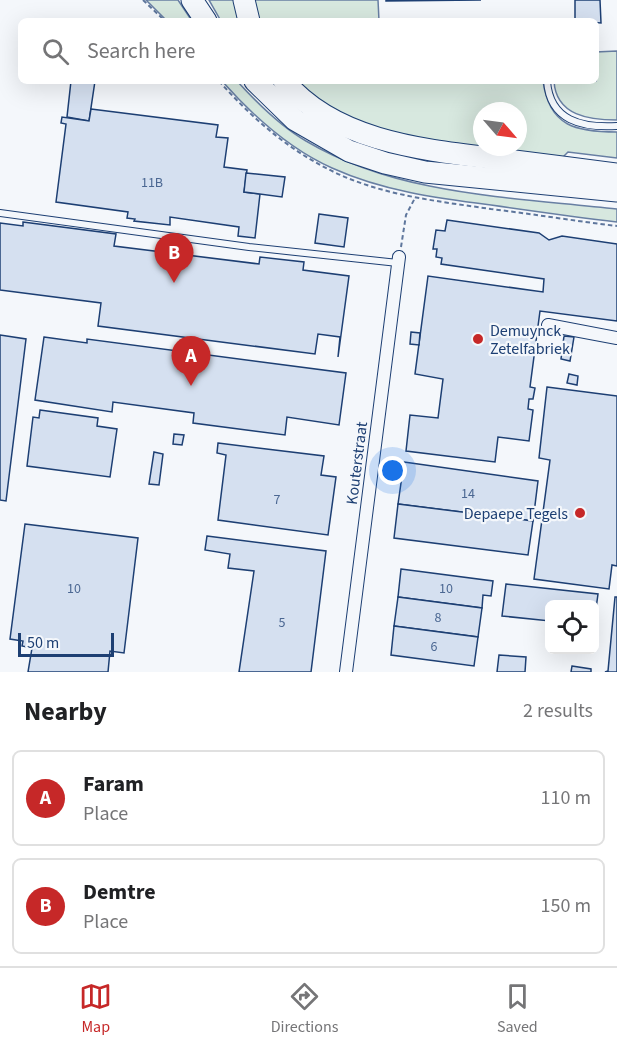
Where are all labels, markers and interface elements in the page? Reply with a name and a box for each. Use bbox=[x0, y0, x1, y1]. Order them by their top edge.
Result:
search box bbox=[18, 18, 599, 84]
icon: search bbox=[39, 35, 72, 68]
text: Search here bbox=[87, 35, 195, 67]
north arrow bbox=[473, 102, 527, 156]
house number: 11B bbox=[141, 173, 163, 193]
pin: B bbox=[154, 234, 194, 283]
place label: Demuynck Zetelfabriek bbox=[490, 320, 570, 360]
marker: Demuynck Zetelfabriek bbox=[471, 332, 485, 346]
pin: A bbox=[172, 336, 210, 386]
street label: Kouterstraat bbox=[341, 420, 373, 506]
your location bbox=[378, 456, 407, 485]
house number: 14 bbox=[461, 484, 475, 504]
house number: 7 bbox=[274, 490, 281, 510]
place label: Depaepe Tegels bbox=[464, 503, 568, 525]
marker: Depaepe Tegels bbox=[573, 506, 587, 520]
house number: 10 bbox=[67, 579, 81, 599]
house number: 10 bbox=[439, 579, 453, 599]
map controls bbox=[545, 600, 599, 654]
button: locate bbox=[545, 600, 599, 654]
house number: 8 bbox=[435, 608, 442, 628]
house number: 5 bbox=[279, 613, 286, 633]
scale bar bbox=[18, 630, 114, 658]
text: 50 m bbox=[27, 632, 59, 654]
house number: 6 bbox=[431, 637, 438, 657]
text: Nearby bbox=[24, 693, 107, 730]
text: 2 results bbox=[523, 697, 593, 725]
text: Faram bbox=[83, 768, 144, 800]
text: A bbox=[40, 784, 51, 812]
text: 110 m bbox=[541, 784, 591, 812]
text: Place bbox=[83, 800, 128, 828]
text: Demtre bbox=[83, 876, 156, 908]
text: B bbox=[39, 892, 52, 920]
text: 150 m bbox=[541, 892, 591, 920]
text: Place bbox=[83, 908, 128, 936]
tab: Map bbox=[79, 980, 112, 1038]
tab: Directions bbox=[271, 980, 338, 1038]
tab: Saved bbox=[497, 980, 538, 1038]

